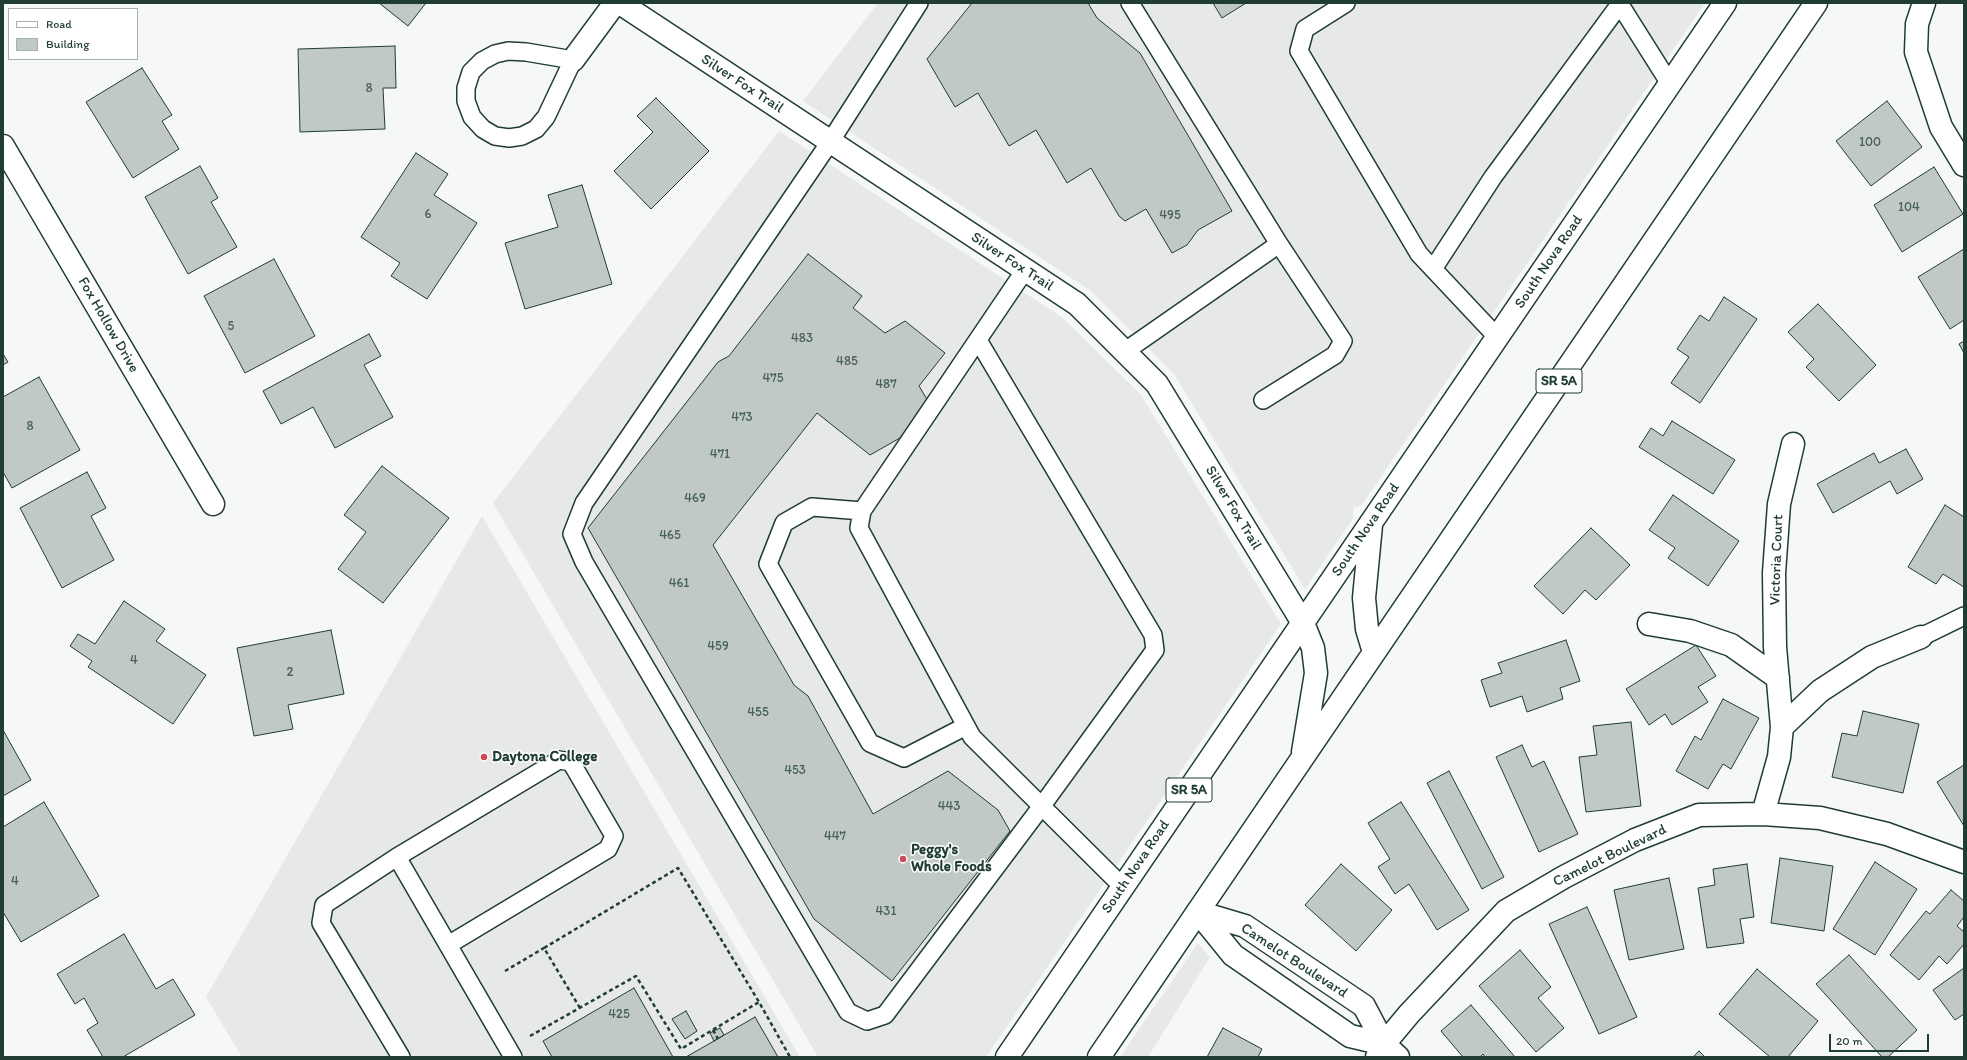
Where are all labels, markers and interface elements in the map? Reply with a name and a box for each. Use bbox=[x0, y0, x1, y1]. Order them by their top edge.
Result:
legend bbox=[8, 8, 138, 60]
text: Road bbox=[46, 17, 72, 31]
text: Building bbox=[46, 37, 89, 51]
street label: Silver Fox Trail bbox=[697, 51, 787, 117]
house number: 8 bbox=[365, 81, 373, 97]
house number: 100 bbox=[1859, 135, 1881, 151]
house number: 104 bbox=[1898, 200, 1920, 216]
house number: 6 bbox=[425, 207, 431, 223]
house number: 495 bbox=[1159, 208, 1181, 224]
street label: South Nova Road bbox=[1511, 212, 1587, 312]
street label: Silver Fox Trail bbox=[967, 229, 1057, 295]
street label: Fox Hollow Drive bbox=[73, 274, 143, 376]
house number: 5 bbox=[228, 319, 234, 335]
house number: 483 bbox=[791, 331, 813, 347]
house number: 485 bbox=[836, 354, 858, 370]
road number: SR 5A bbox=[1536, 369, 1582, 393]
house number: 475 bbox=[762, 371, 784, 387]
house number: 487 bbox=[875, 377, 897, 393]
house number: 473 bbox=[731, 410, 753, 426]
house number: 8 bbox=[26, 419, 34, 435]
house number: 471 bbox=[710, 447, 730, 463]
street label: Silver Fox Trail bbox=[1201, 463, 1265, 553]
street label: South Nova Road bbox=[1328, 480, 1404, 580]
house number: 469 bbox=[684, 491, 706, 507]
street label: Victoria Court bbox=[1766, 514, 1788, 606]
house number: 465 bbox=[659, 528, 681, 544]
house number: 461 bbox=[669, 576, 689, 592]
house number: 459 bbox=[707, 639, 729, 655]
house number: 4 bbox=[130, 653, 138, 669]
house number: 2 bbox=[287, 665, 293, 681]
house number: 455 bbox=[747, 705, 769, 721]
place label: Daytona College bbox=[492, 748, 597, 766]
marker: Daytona College bbox=[479, 752, 489, 762]
house number: 453 bbox=[784, 763, 806, 779]
road number: SR 5A bbox=[1166, 778, 1212, 802]
house number: 443 bbox=[938, 799, 960, 815]
street label: South Nova Road bbox=[1098, 817, 1174, 917]
street label: Camelot Boulevard bbox=[1550, 821, 1670, 891]
house number: 447 bbox=[824, 829, 846, 845]
place label: Peggy's Whole Foods bbox=[911, 841, 992, 876]
marker: Peggy's Whole Foods bbox=[898, 854, 908, 864]
house number: 4 bbox=[11, 874, 19, 890]
house number: 431 bbox=[876, 904, 896, 920]
street label: Camelot Boulevard bbox=[1237, 920, 1351, 1002]
house number: 425 bbox=[608, 1007, 630, 1023]
scale bar bbox=[1831, 1026, 1931, 1052]
text: 20 m bbox=[1836, 1034, 1863, 1048]

